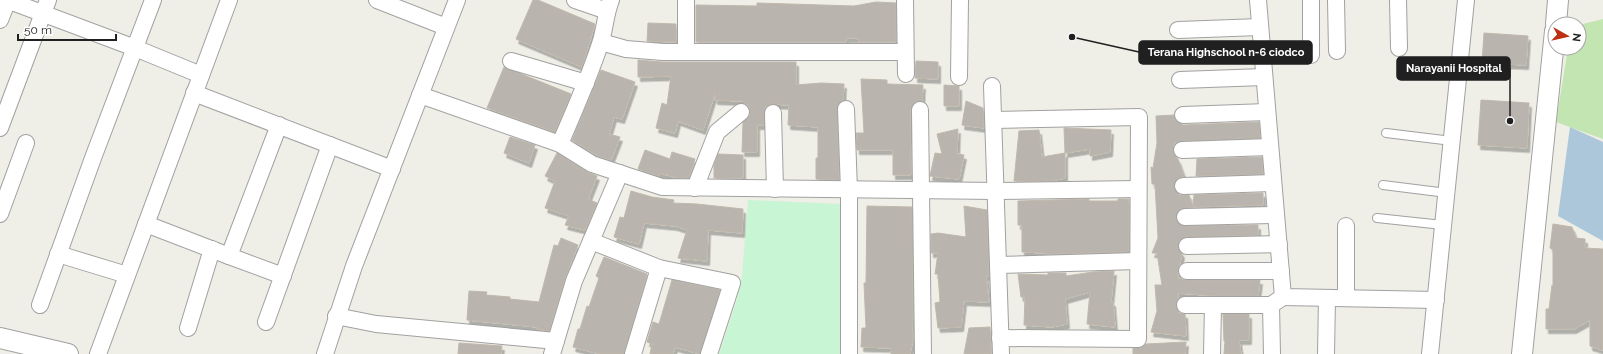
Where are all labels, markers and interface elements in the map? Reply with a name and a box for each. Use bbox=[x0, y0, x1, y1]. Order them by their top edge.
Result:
scale bar bbox=[18, 16, 116, 42]
north arrow bbox=[1547, 16, 1587, 56]
text: 50 m bbox=[24, 23, 52, 37]
text: N bbox=[1569, 32, 1583, 42]
callout: Terana Highschool n-6 ciodco bbox=[1139, 41, 1312, 64]
text: Terana Highschool n-6 ciodco bbox=[1148, 46, 1305, 59]
callout: Narayanii Hospital bbox=[1397, 57, 1510, 80]
text: Narayanii Hospital bbox=[1406, 62, 1503, 75]

